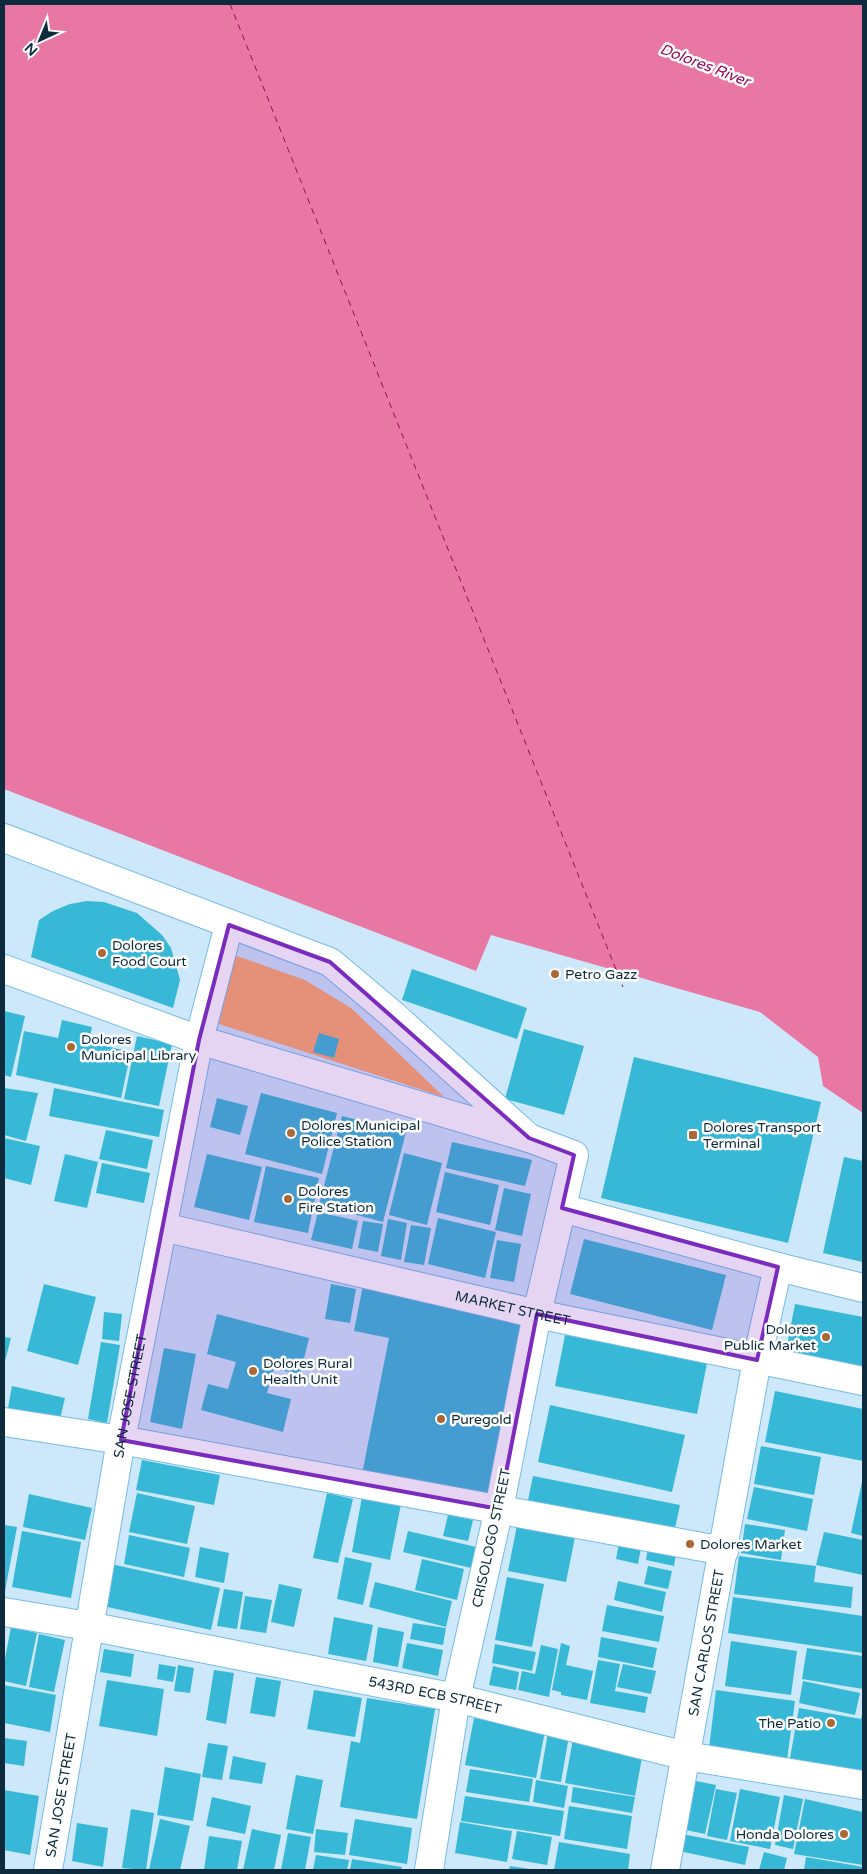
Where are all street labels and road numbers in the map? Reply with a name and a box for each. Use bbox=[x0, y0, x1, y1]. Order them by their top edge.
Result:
street label: MARKET STREET bbox=[453, 1287, 572, 1330]
street label: SAN JOSE STREET bbox=[110, 1332, 151, 1459]
street label: CRISOLOGO STREET bbox=[468, 1467, 515, 1609]
street label: SAN CARLOS STREET bbox=[685, 1568, 728, 1718]
street label: 543RD ECB STREET bbox=[367, 1673, 504, 1718]
street label: SAN JOSE STREET bbox=[42, 1731, 80, 1859]

